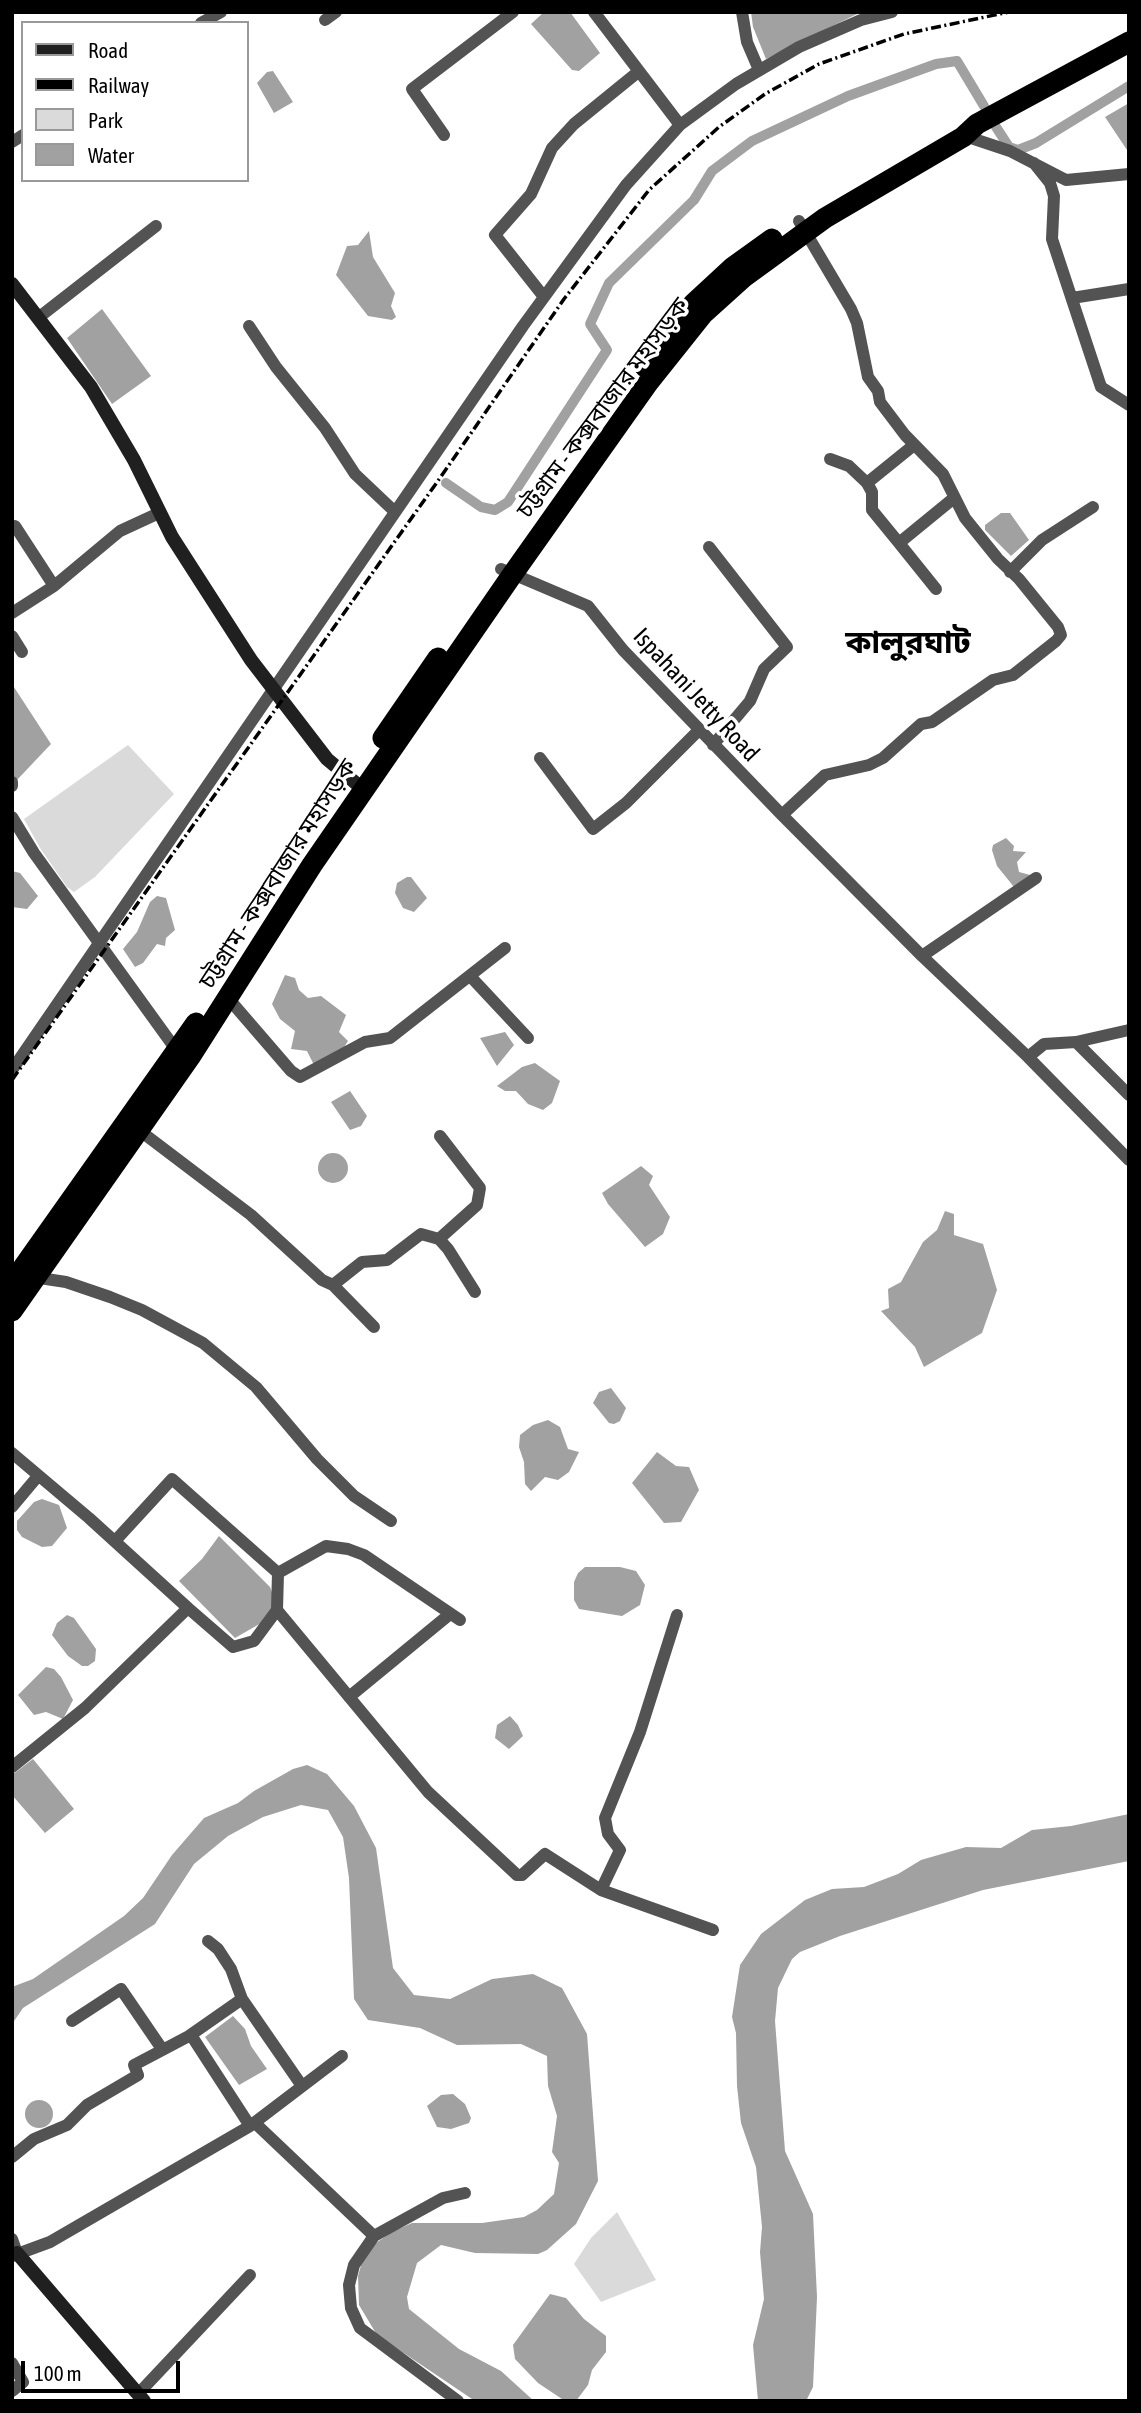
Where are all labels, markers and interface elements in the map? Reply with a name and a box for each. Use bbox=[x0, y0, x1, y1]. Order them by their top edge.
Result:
legend bbox=[21, 21, 248, 182]
text: Road bbox=[88, 38, 128, 62]
text: Railway bbox=[88, 73, 149, 97]
text: Park bbox=[88, 108, 123, 132]
text: Water bbox=[88, 143, 134, 167]
street label: চট্টগ্রাম - কক্সবাজার মহাসড়ক bbox=[511, 292, 695, 524]
street label: Ispahani Jetty Road bbox=[627, 622, 765, 768]
district label: কালুরঘাট bbox=[845, 624, 971, 662]
street label: চট্টগ্রাম - কক্সবাজার মহাসড়ক bbox=[193, 754, 363, 994]
scale bar bbox=[24, 2346, 184, 2390]
text: 100 m bbox=[34, 2361, 82, 2385]

